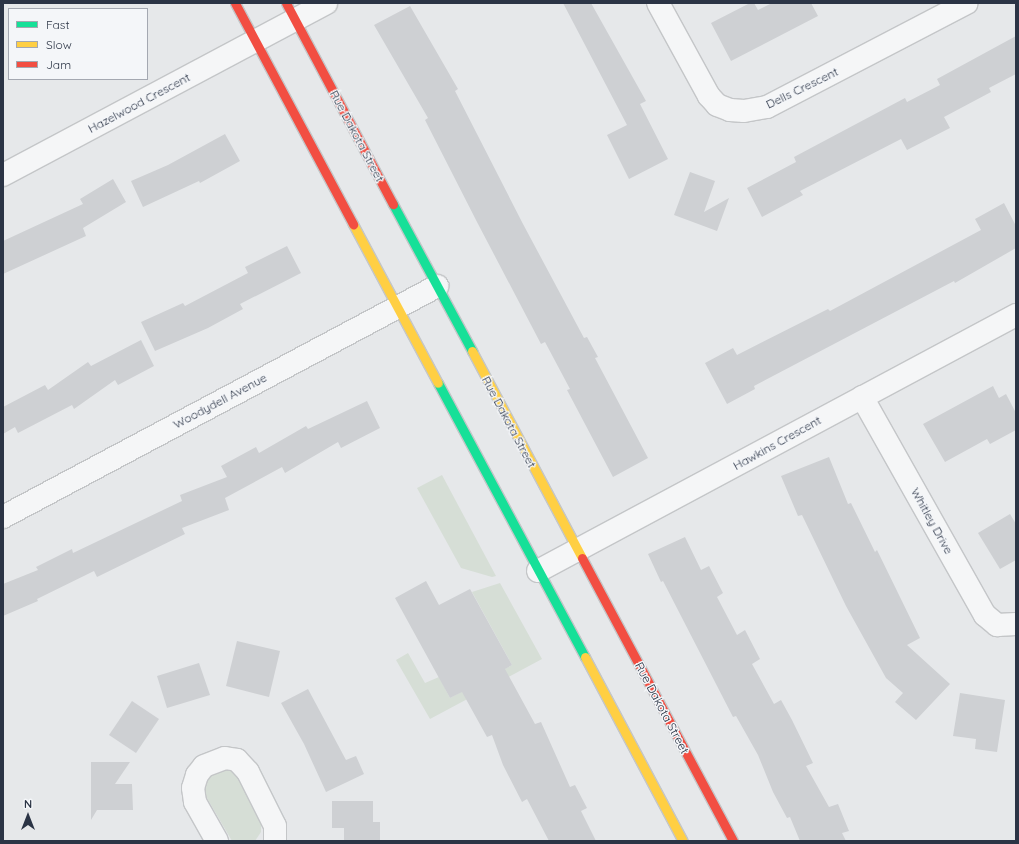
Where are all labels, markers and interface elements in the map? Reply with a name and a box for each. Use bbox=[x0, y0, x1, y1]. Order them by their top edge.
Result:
legend bbox=[8, 8, 148, 80]
text: Fast bbox=[46, 17, 70, 32]
text: Slow bbox=[46, 37, 72, 52]
text: Jam bbox=[46, 57, 71, 72]
street label: Dells Crescent bbox=[764, 64, 840, 112]
street label: Hazelwood Crescent bbox=[85, 70, 193, 136]
street label: Rue Dakota Street bbox=[327, 88, 387, 184]
street label: Woodydell Avenue bbox=[171, 370, 269, 432]
street label: Rue Dakota Street bbox=[479, 374, 539, 470]
street label: Hawkins Crescent bbox=[731, 413, 823, 473]
street label: Whitley Drive bbox=[908, 485, 956, 557]
street label: Rue Dakota Street bbox=[632, 660, 692, 756]
north arrow bbox=[8, 796, 48, 836]
text: N bbox=[24, 797, 32, 811]

